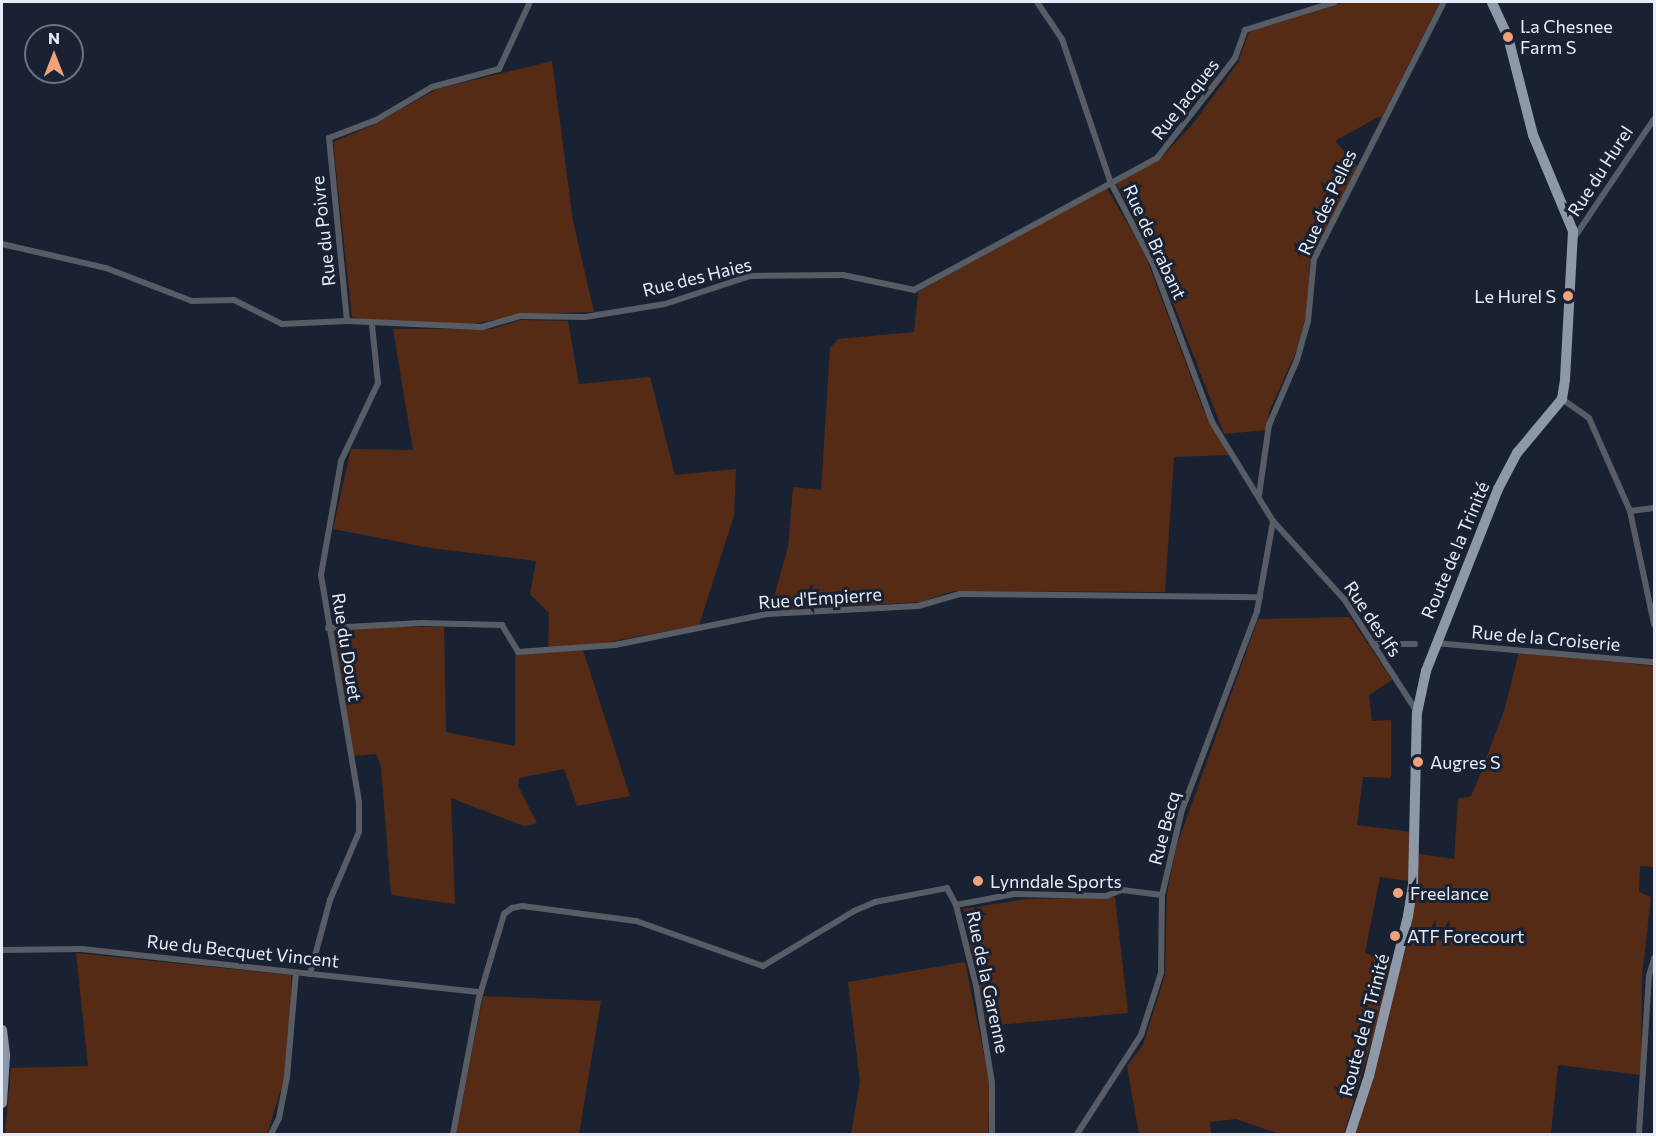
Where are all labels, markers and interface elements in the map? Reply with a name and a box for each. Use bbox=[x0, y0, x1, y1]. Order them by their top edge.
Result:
place label: La Chesnee Farm S bbox=[1520, 16, 1613, 58]
north arrow bbox=[24, 24, 84, 84]
text: N bbox=[48, 28, 60, 47]
marker: La Chesnee Farm S bbox=[1501, 30, 1515, 44]
street label: Rue Jacques bbox=[1147, 54, 1223, 144]
street label: Rue du Hurel bbox=[1563, 122, 1637, 220]
street label: Rue des Pelles bbox=[1293, 146, 1361, 258]
street label: Rue du Poivre bbox=[306, 175, 340, 287]
street label: Rue de Brabant bbox=[1119, 181, 1191, 303]
street label: Rue des Haies bbox=[640, 253, 754, 301]
place label: Le Hurel S bbox=[1474, 285, 1556, 307]
marker: Le Hurel S bbox=[1561, 289, 1575, 303]
street label: Route de la Trinité bbox=[1416, 478, 1494, 622]
street label: Rue des Ifs bbox=[1340, 577, 1406, 661]
street label: Rue d'Empierre bbox=[758, 583, 882, 613]
street label: Rue du Douet bbox=[328, 591, 366, 703]
street label: Rue de la Croiserie bbox=[1471, 621, 1621, 655]
place label: Augres S bbox=[1430, 751, 1501, 773]
marker: Augres S bbox=[1411, 755, 1425, 769]
street label: Rue Becq bbox=[1144, 789, 1184, 867]
place label: Lynndale Sports bbox=[990, 870, 1122, 892]
marker: Lynndale Sports bbox=[971, 874, 985, 888]
place label: Freelance bbox=[1410, 882, 1489, 904]
marker: Freelance bbox=[1391, 886, 1405, 900]
street label: Rue de la Garenne bbox=[962, 909, 1014, 1055]
place label: ATF Forecourt bbox=[1407, 925, 1524, 947]
marker: ATF Forecourt bbox=[1388, 929, 1402, 943]
street label: Rue du Becquet Vincent bbox=[146, 930, 340, 972]
street label: Route de la Trinité bbox=[1335, 951, 1393, 1099]

